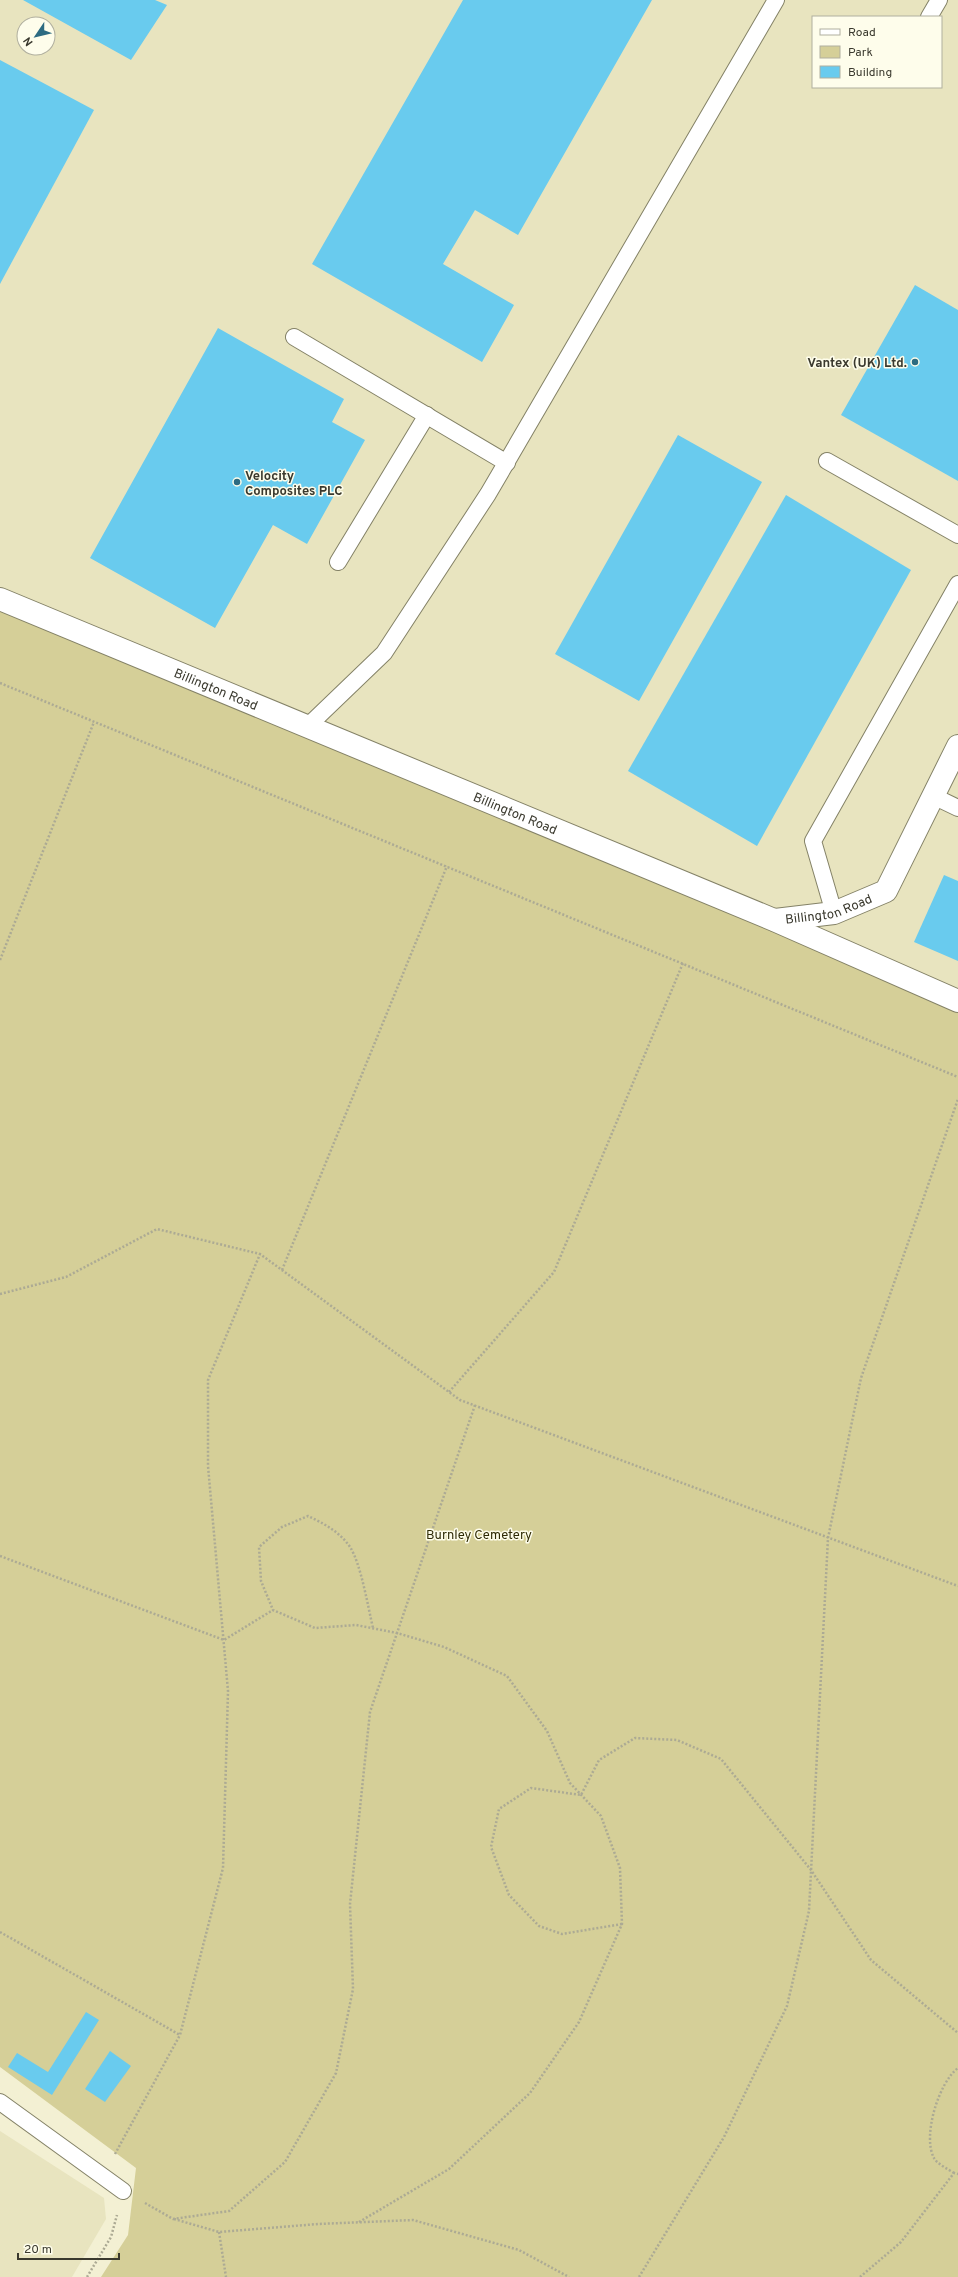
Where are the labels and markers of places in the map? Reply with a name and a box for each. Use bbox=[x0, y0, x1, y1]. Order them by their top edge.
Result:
place label: Vantex (UK) Ltd. bbox=[807, 356, 907, 372]
marker: Vantex (UK) Ltd. bbox=[910, 357, 920, 367]
place label: Velocity Composites PLC bbox=[245, 469, 342, 500]
marker: Velocity Composites PLC bbox=[232, 477, 242, 487]

